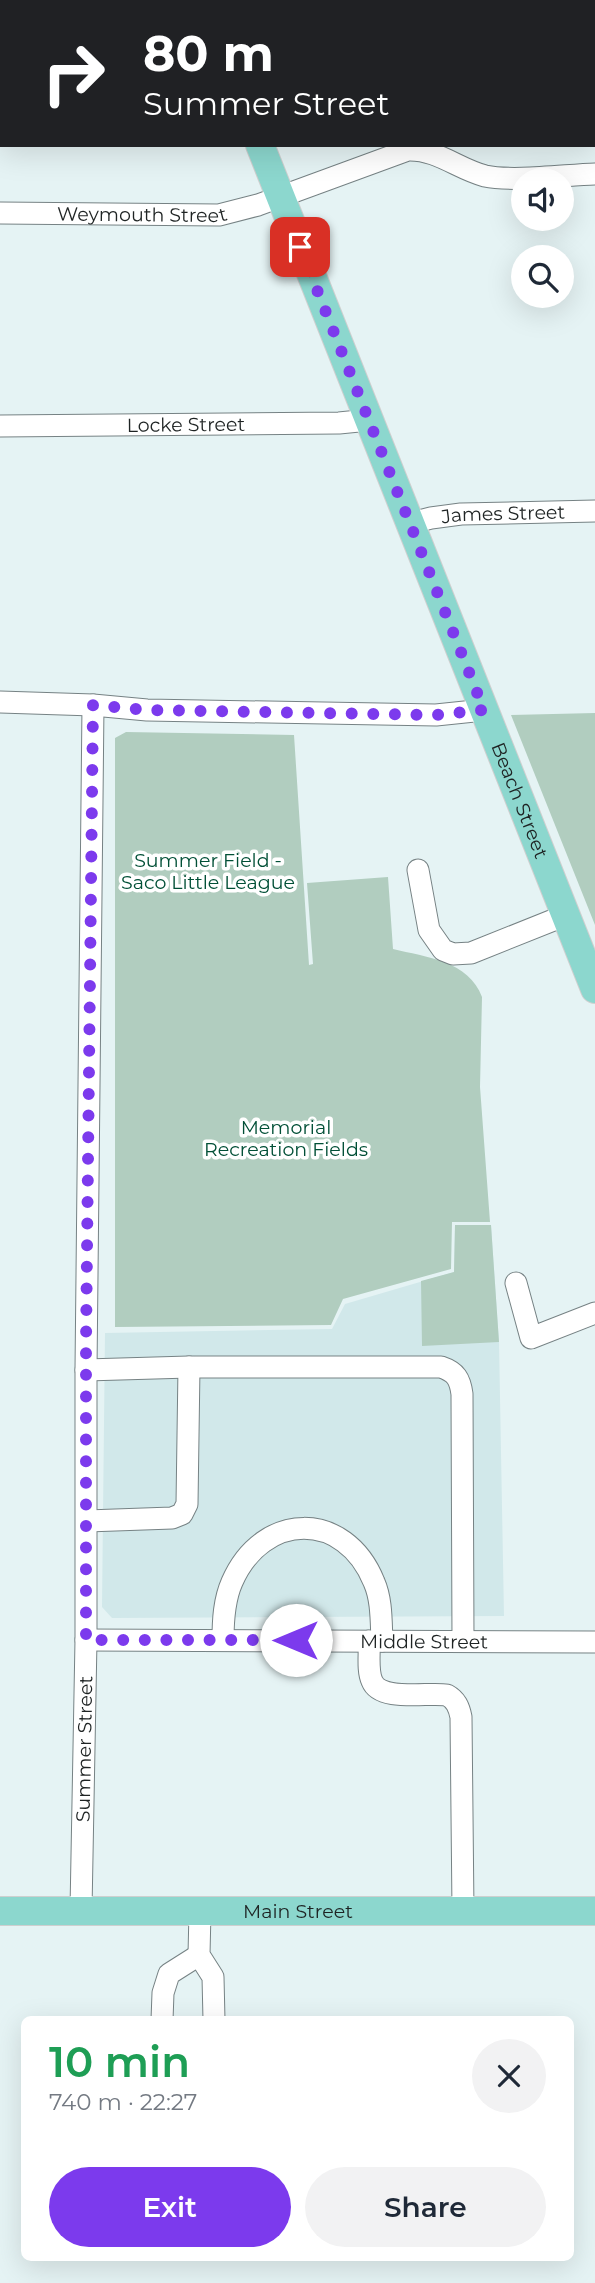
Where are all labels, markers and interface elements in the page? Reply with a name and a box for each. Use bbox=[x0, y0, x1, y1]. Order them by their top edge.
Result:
text: 80 m bbox=[143, 24, 274, 83]
icon: right bbox=[28, 28, 119, 119]
text: Summer Street bbox=[143, 84, 389, 123]
map controls bbox=[511, 168, 574, 308]
button: sound bbox=[511, 168, 574, 231]
street label: Weymouth Street bbox=[57, 202, 230, 227]
pin bbox=[270, 217, 330, 277]
icon: arrive bbox=[281, 228, 319, 266]
button: search bbox=[511, 245, 574, 308]
street label: Locke Street bbox=[127, 413, 246, 437]
street label: James Street bbox=[439, 501, 566, 529]
street label: Beach Street bbox=[486, 739, 553, 862]
park label: Summer Field - Saco Little League bbox=[121, 849, 295, 894]
park label: Memorial Recreation Fields bbox=[204, 1116, 368, 1161]
position arrow bbox=[259, 1603, 333, 1677]
street label: Middle Street bbox=[360, 1630, 488, 1654]
street label: Summer Street bbox=[72, 1675, 97, 1822]
street label: Main Street bbox=[243, 1900, 353, 1923]
text: 10 min bbox=[49, 2036, 190, 2088]
button: close bbox=[472, 2039, 546, 2113]
text: 740 m · 22:27 bbox=[49, 2088, 197, 2116]
button: Exit bbox=[49, 2167, 291, 2247]
button: Share bbox=[305, 2167, 546, 2247]

